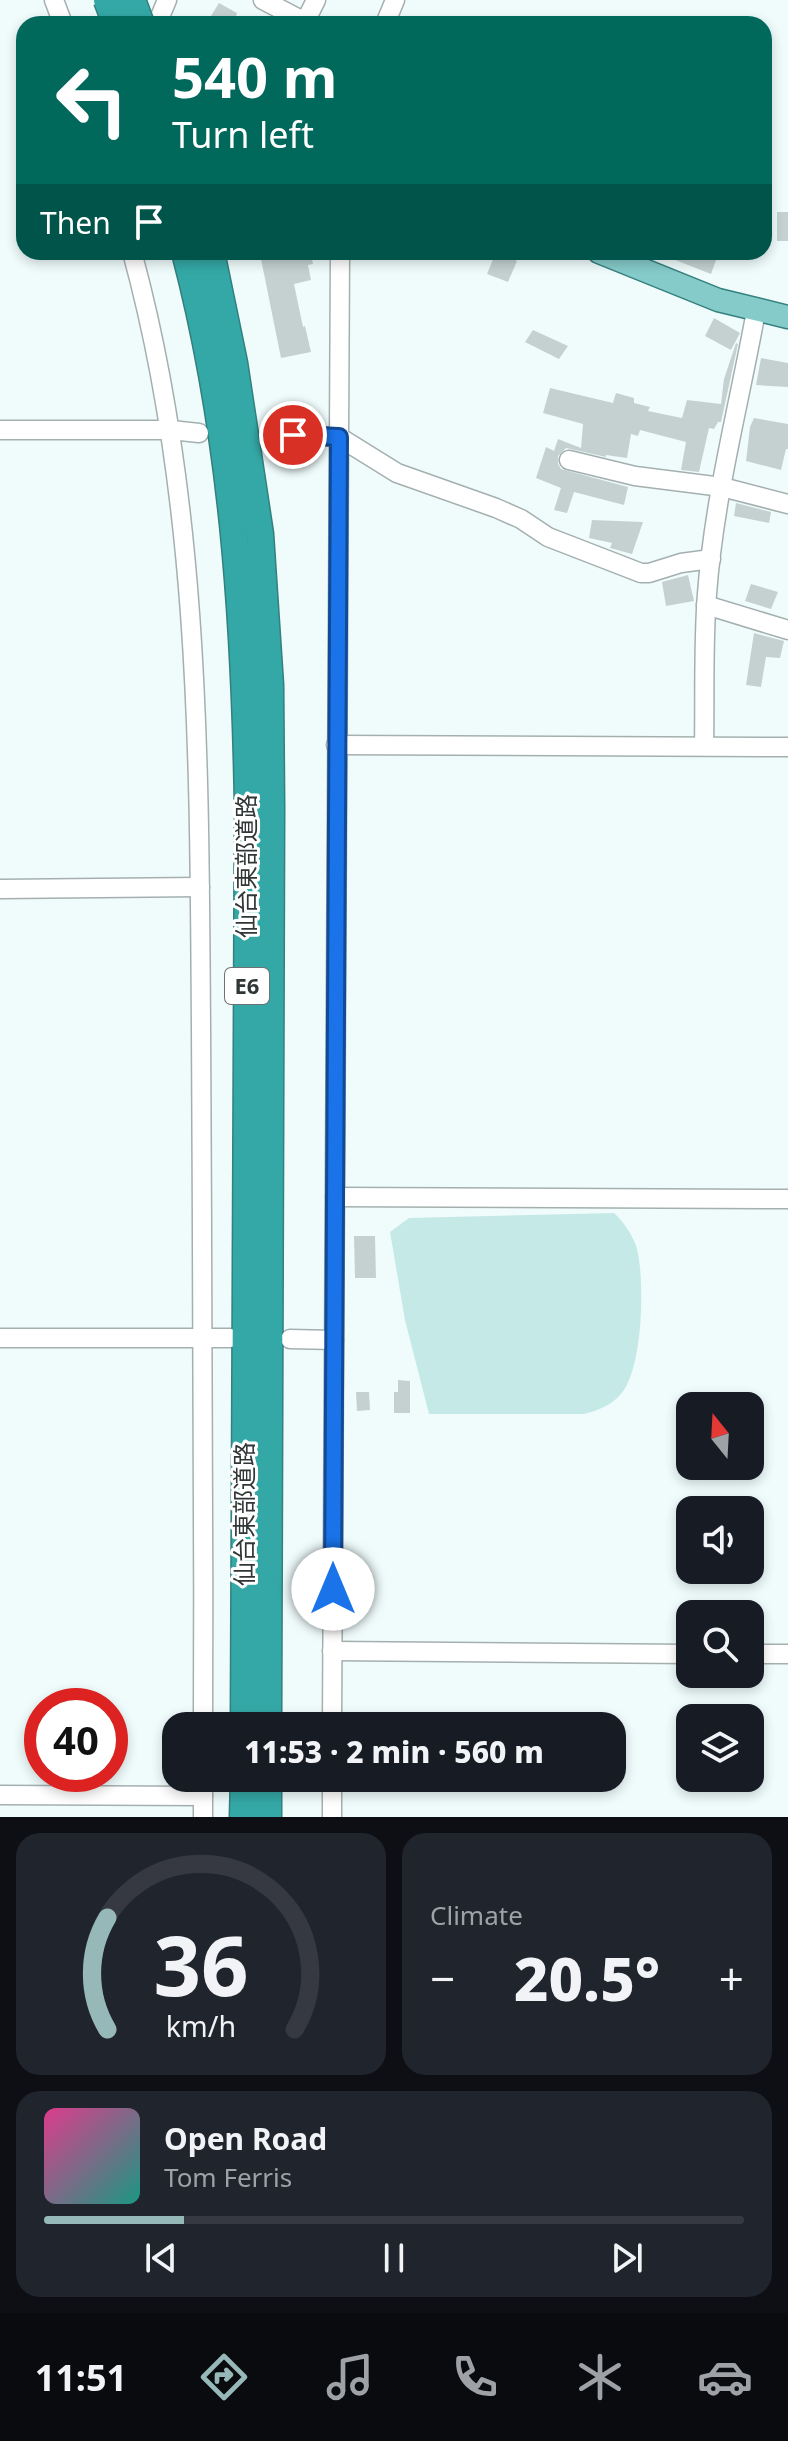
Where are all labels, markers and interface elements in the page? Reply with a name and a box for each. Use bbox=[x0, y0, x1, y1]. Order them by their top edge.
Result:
text: 540 m bbox=[172, 38, 337, 114]
icon: left bbox=[40, 48, 144, 152]
text: Turn left bbox=[172, 110, 314, 159]
icon: arrive bbox=[127, 200, 171, 244]
text: Then bbox=[40, 202, 111, 243]
pin bbox=[259, 401, 327, 469]
icon: arrive bbox=[271, 413, 315, 457]
street label: 仙台東部道路 bbox=[229, 794, 262, 938]
road number: E6 bbox=[225, 968, 269, 1004]
north arrow bbox=[676, 1392, 764, 1480]
map controls bbox=[676, 1392, 764, 1792]
street label: 仙台東部道路 bbox=[227, 1442, 260, 1586]
button: sound bbox=[676, 1496, 764, 1584]
position arrow bbox=[291, 1547, 375, 1631]
button: search bbox=[676, 1600, 764, 1688]
speed limit sign: 40 bbox=[24, 1688, 128, 1792]
button: layers bbox=[676, 1704, 764, 1792]
text: 11:53 · 2 min · 560 m bbox=[244, 1731, 544, 1772]
text: Climate bbox=[430, 1897, 523, 1933]
text: 36 bbox=[153, 1907, 249, 2020]
text: 20.5° bbox=[514, 1937, 660, 2019]
text: − bbox=[430, 1948, 455, 2008]
text: + bbox=[719, 1948, 744, 2008]
text: km/h bbox=[166, 2006, 236, 2045]
text: Open Road bbox=[164, 2118, 327, 2159]
text: Tom Ferris bbox=[164, 2159, 292, 2195]
icon: previous bbox=[139, 2236, 183, 2280]
icon: pause bbox=[372, 2236, 416, 2280]
icon: next bbox=[605, 2236, 649, 2280]
icon: directions bbox=[196, 2349, 252, 2405]
icon: music bbox=[322, 2349, 378, 2405]
icon: phone bbox=[447, 2349, 503, 2405]
icon: climate bbox=[572, 2349, 628, 2405]
icon: car bbox=[697, 2349, 753, 2405]
text: 11:51 bbox=[35, 2353, 127, 2402]

